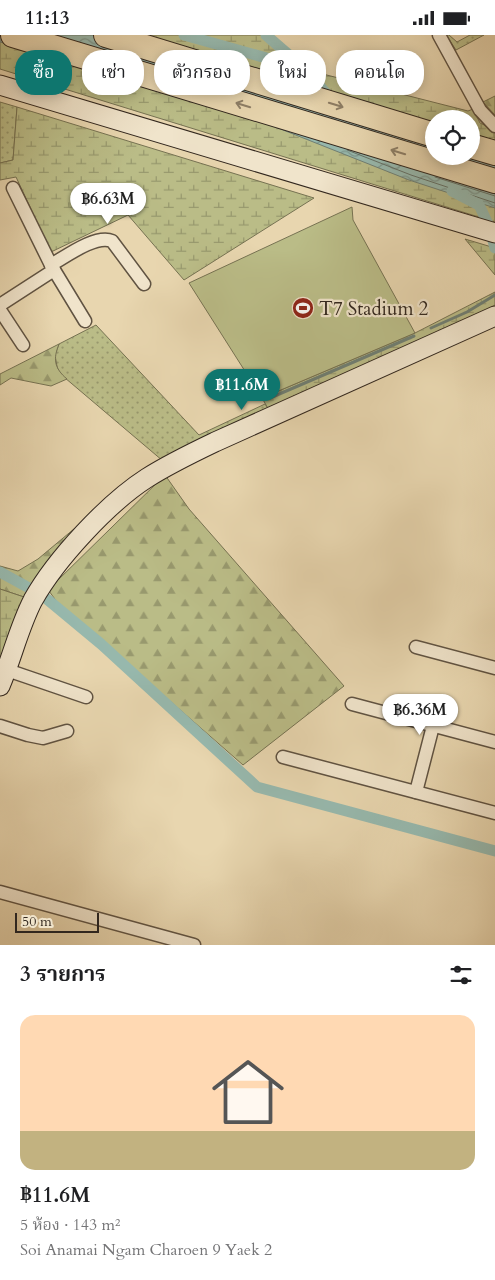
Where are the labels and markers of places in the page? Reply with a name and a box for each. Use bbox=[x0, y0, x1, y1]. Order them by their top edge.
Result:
pin: ฿6.63M bbox=[67, 183, 149, 225]
sports icon: T7 Stadium 2 bbox=[291, 296, 315, 320]
place label: T7 Stadium 2 bbox=[319, 296, 429, 322]
pin: ฿11.6M bbox=[201, 369, 283, 411]
pin: ฿6.36M bbox=[379, 693, 461, 736]

